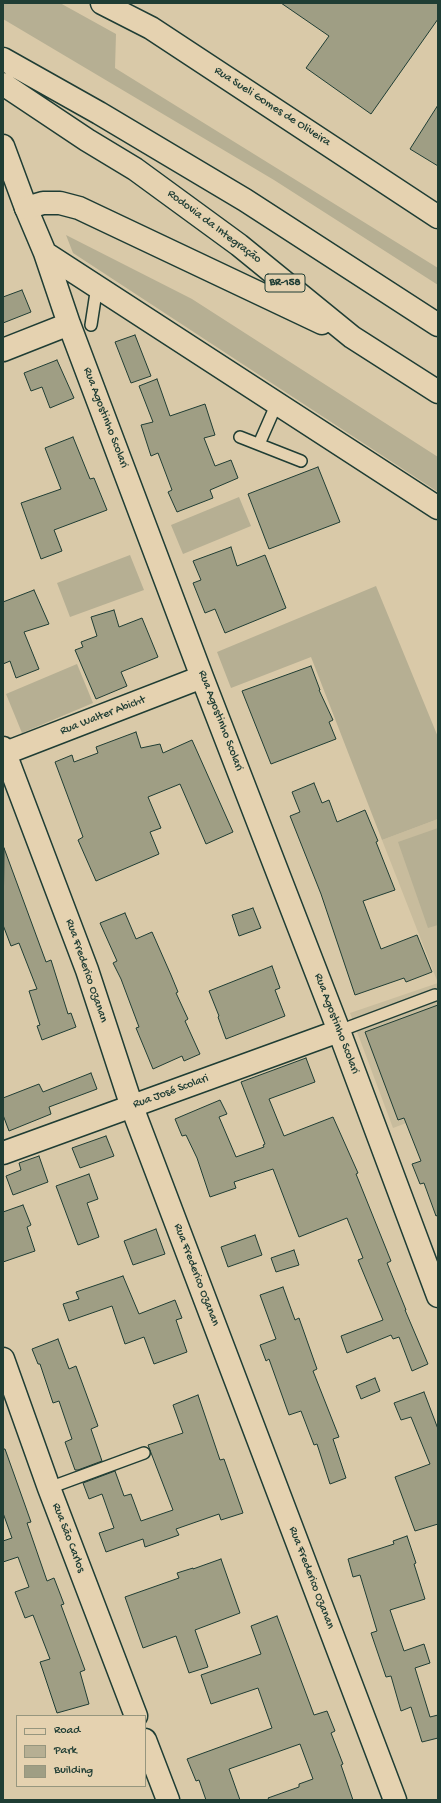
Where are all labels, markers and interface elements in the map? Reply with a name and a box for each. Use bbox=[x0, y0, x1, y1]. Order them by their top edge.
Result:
street label: Rua Sueli Gomes de Oliveira bbox=[211, 64, 333, 150]
street label: Rodovia da Integração bbox=[164, 187, 264, 267]
road number: BR-158 bbox=[265, 274, 305, 292]
street label: Rua Agostinho Scolari bbox=[79, 366, 131, 470]
street label: Rua Agostinho Scolari bbox=[194, 669, 246, 773]
street label: Rua Walter Abicht bbox=[58, 693, 148, 739]
street label: Rua Frederico Ozanan bbox=[62, 917, 110, 1025]
street label: Rua Agostinho Scolari bbox=[310, 972, 362, 1076]
street label: Rua José Scolari bbox=[131, 1072, 211, 1112]
street label: Rua Frederico Ozanan bbox=[170, 1222, 222, 1328]
street label: Rua São Carlos bbox=[48, 1501, 88, 1575]
street label: Rua Frederico Ozanan bbox=[285, 1525, 337, 1631]
legend bbox=[16, 1715, 146, 1787]
text: Road bbox=[54, 1724, 80, 1738]
text: Park bbox=[54, 1744, 77, 1758]
text: Building bbox=[54, 1764, 93, 1778]

